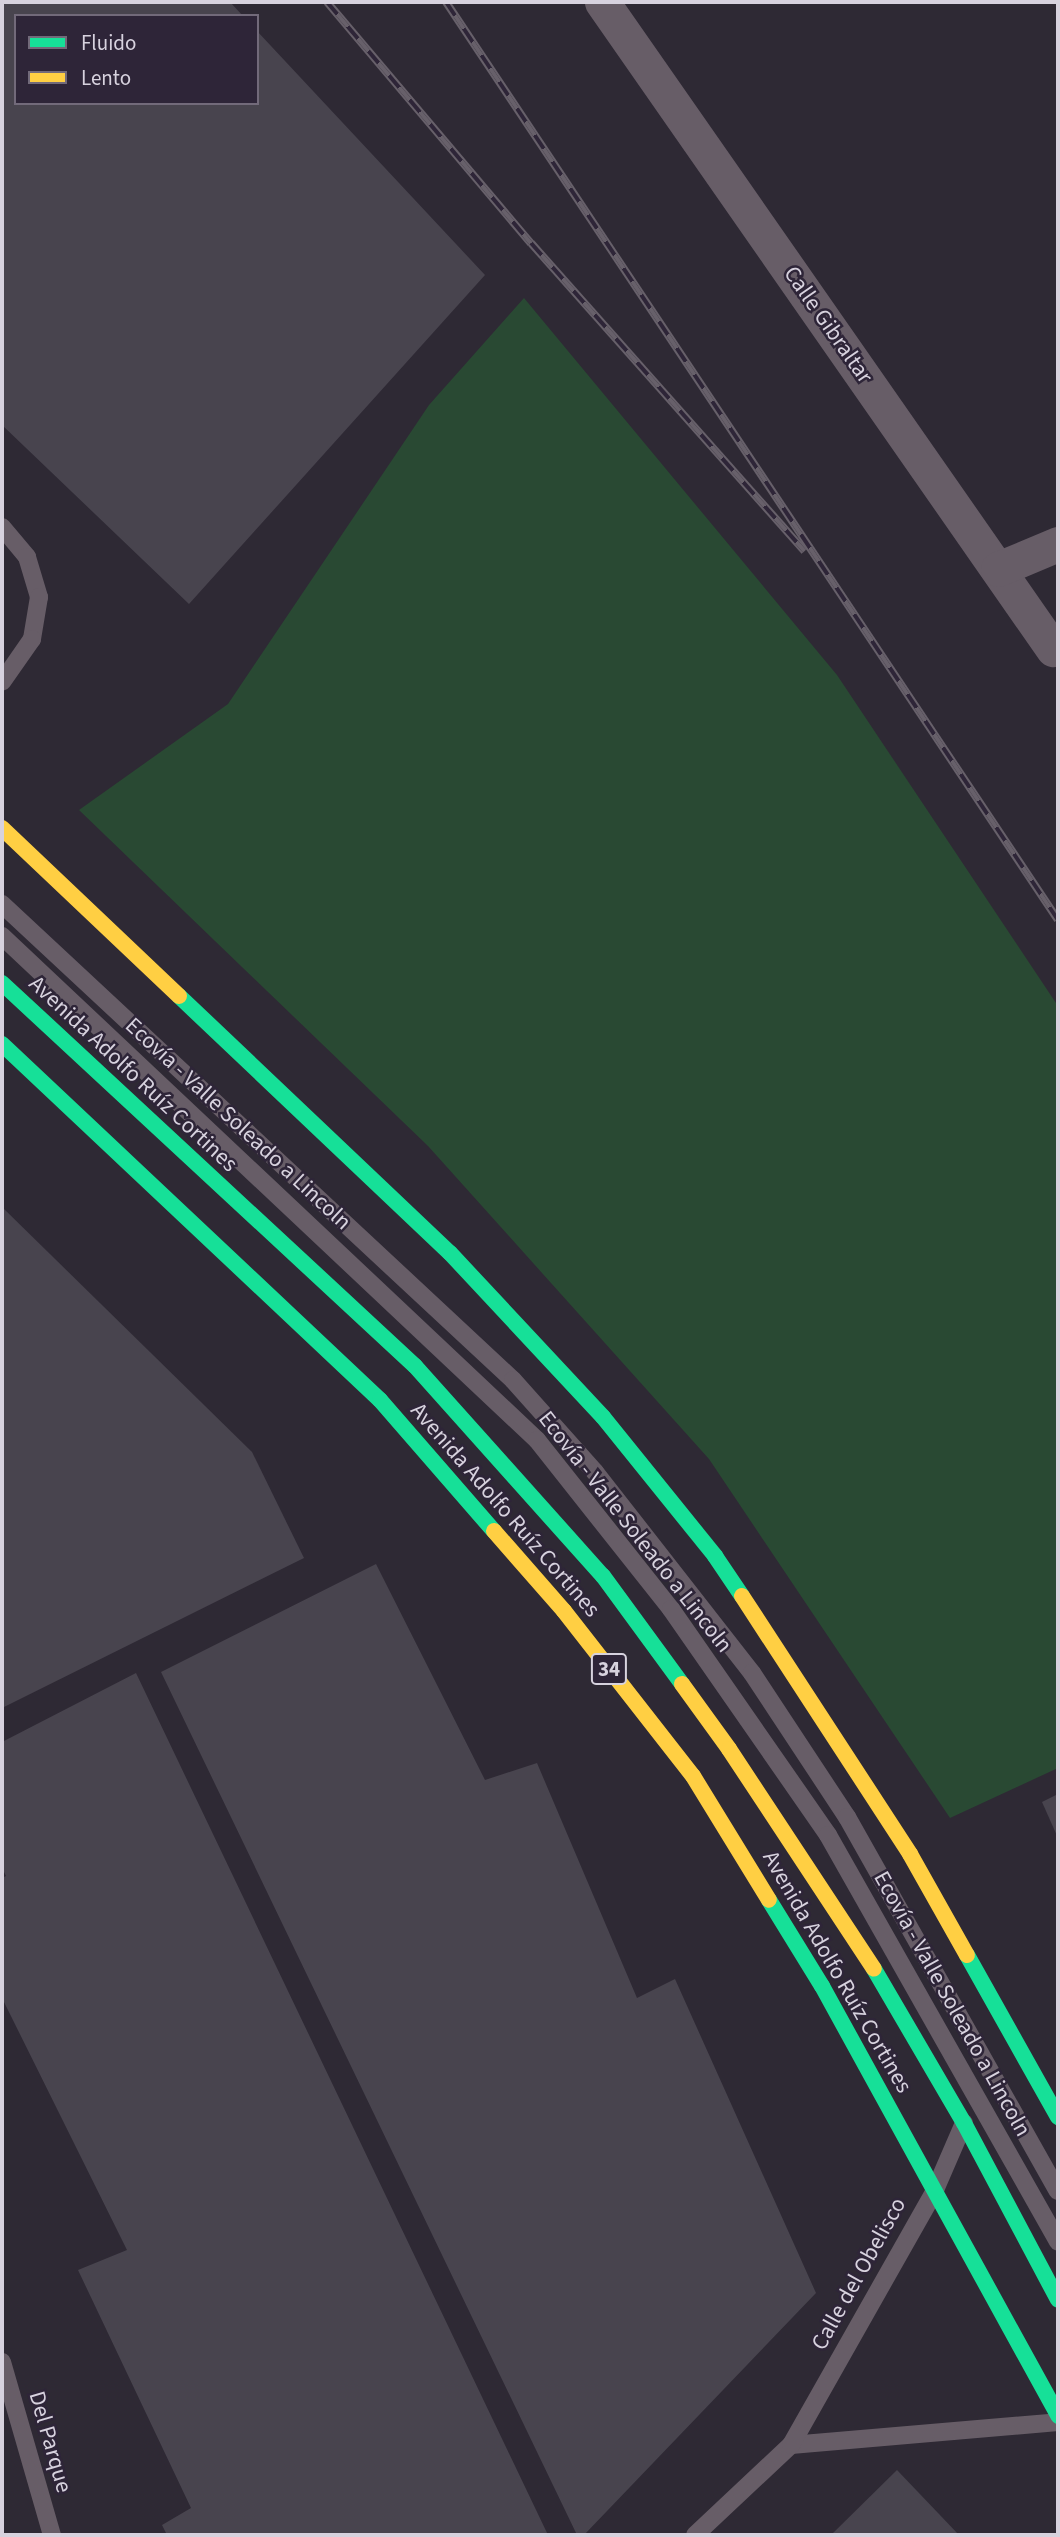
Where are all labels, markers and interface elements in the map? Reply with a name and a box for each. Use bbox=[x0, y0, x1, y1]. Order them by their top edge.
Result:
legend bbox=[14, 14, 259, 105]
text: Fluido bbox=[81, 28, 136, 58]
text: Lento bbox=[81, 63, 131, 93]
street label: Calle Gibraltar bbox=[777, 261, 879, 389]
street label: Avenida Adolfo Ruíz Cortines bbox=[23, 970, 243, 1178]
street label: Ecovía - Valle Soleado a Lincoln bbox=[119, 1012, 357, 1236]
street label: Avenida Adolfo Ruíz Cortines bbox=[404, 1397, 606, 1623]
street label: Ecovía - Valle Soleado a Lincoln bbox=[532, 1406, 738, 1658]
road number: 34 bbox=[590, 1652, 628, 1686]
street label: Avenida Adolfo Ruíz Cortines bbox=[756, 1846, 918, 2098]
street label: Ecovía - Valle Soleado a Lincoln bbox=[867, 1867, 1037, 2141]
street label: Calle del Obelisco bbox=[806, 2193, 912, 2355]
street label: Del Parque bbox=[22, 2388, 78, 2496]

